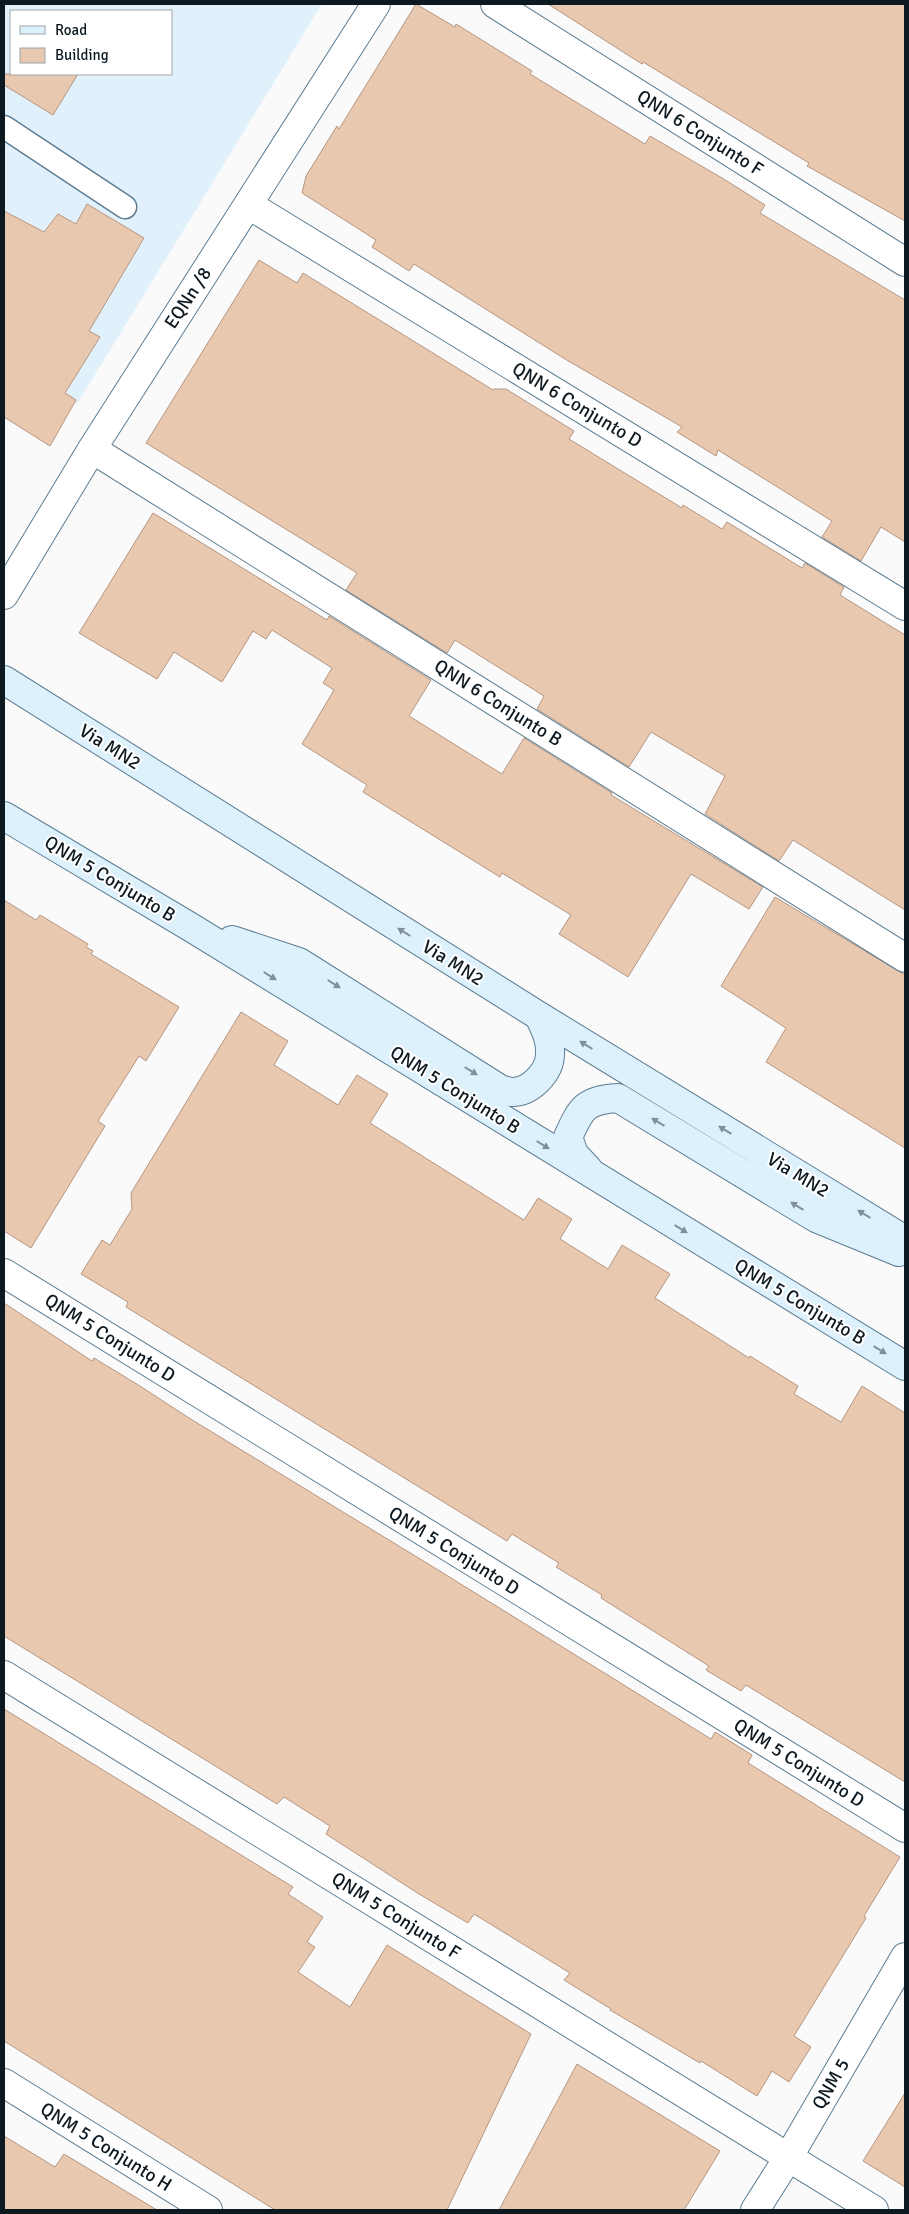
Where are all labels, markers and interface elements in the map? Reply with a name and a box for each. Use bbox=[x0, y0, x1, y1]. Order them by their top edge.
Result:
legend bbox=[10, 10, 172, 75]
text: Road bbox=[55, 21, 87, 39]
text: Building bbox=[55, 46, 109, 64]
street label: QNN 6 Conjunto F bbox=[632, 84, 768, 182]
street label: EQNn /8 bbox=[159, 263, 217, 333]
street label: QNN 6 Conjunto D bbox=[508, 357, 646, 453]
street label: QNN 6 Conjunto B bbox=[430, 654, 566, 752]
street label: Via MN2 bbox=[75, 719, 145, 775]
street label: QNM 5 Conjunto B bbox=[40, 830, 180, 928]
one-way arrow bbox=[397, 927, 410, 936]
street label: Via MN2 bbox=[418, 935, 488, 991]
one-way arrow bbox=[264, 972, 277, 981]
one-way arrow bbox=[328, 979, 341, 989]
street label: QNM 5 Conjunto B bbox=[386, 1040, 524, 1140]
one-way arrow bbox=[580, 1041, 593, 1050]
one-way arrow bbox=[465, 1066, 478, 1076]
one-way arrow bbox=[651, 1118, 664, 1127]
one-way arrow bbox=[718, 1125, 731, 1134]
one-way arrow bbox=[536, 1140, 549, 1149]
street label: Via MN2 bbox=[763, 1147, 833, 1203]
one-way arrow bbox=[791, 1202, 804, 1211]
one-way arrow bbox=[857, 1210, 870, 1219]
one-way arrow bbox=[675, 1225, 688, 1234]
street label: QNM 5 Conjunto B bbox=[730, 1253, 870, 1351]
street label: QNM 5 Conjunto D bbox=[40, 1288, 180, 1388]
one-way arrow bbox=[873, 1346, 886, 1355]
street label: QNM 5 Conjunto D bbox=[384, 1501, 524, 1601]
street label: QNM 5 Conjunto D bbox=[729, 1713, 869, 1813]
street label: QNM 5 Conjunto F bbox=[327, 1867, 465, 1965]
street label: QNM 5 bbox=[807, 2054, 855, 2114]
street label: QNM 5 Conjunto H bbox=[36, 2097, 176, 2197]

